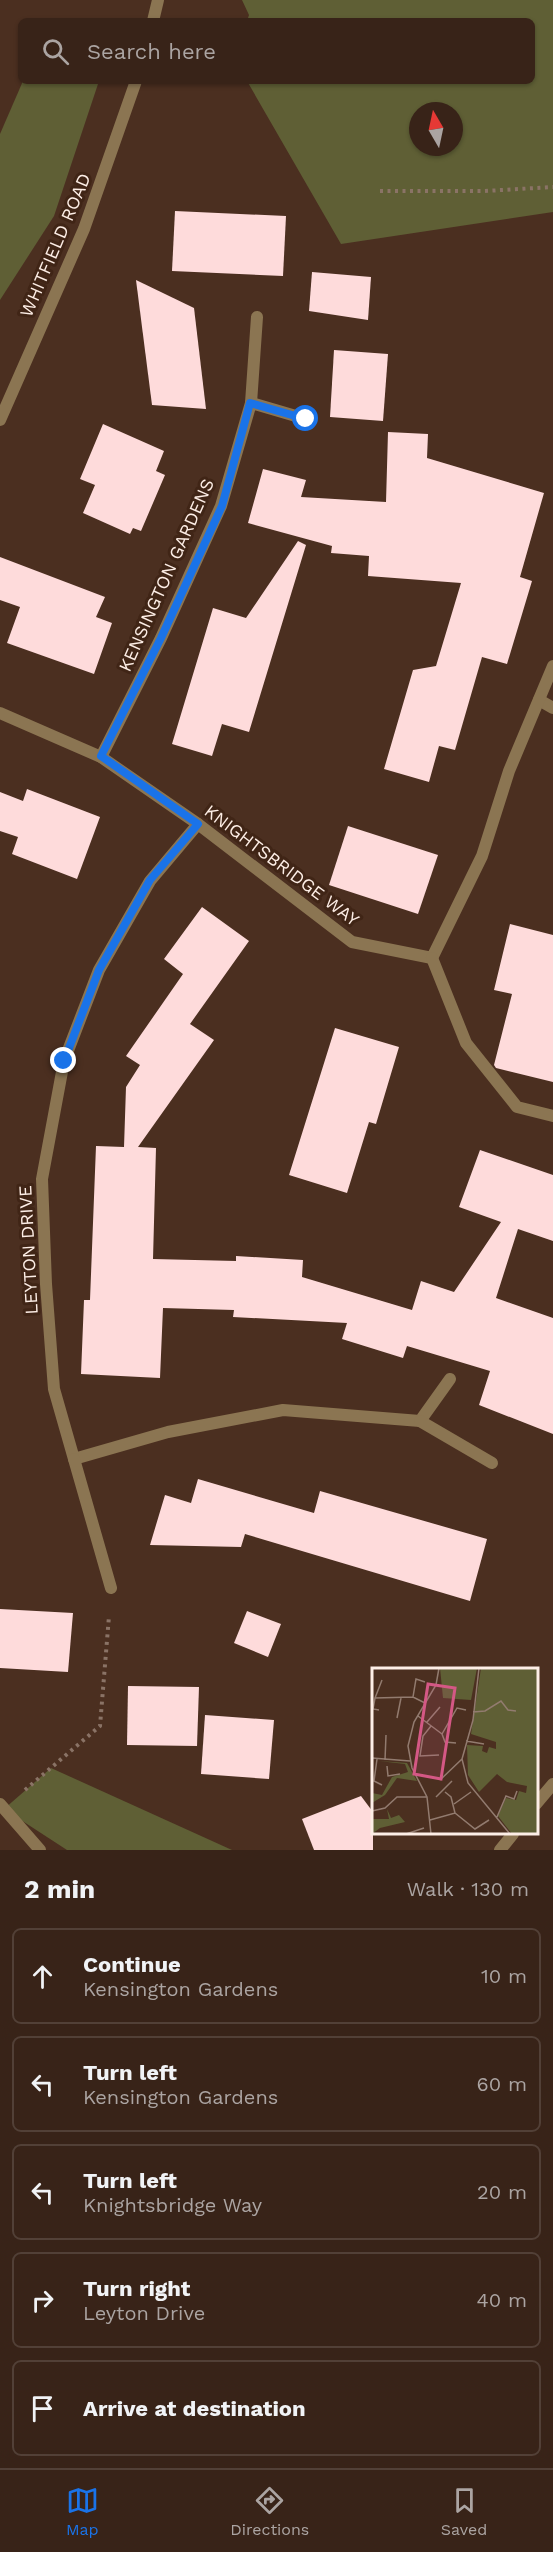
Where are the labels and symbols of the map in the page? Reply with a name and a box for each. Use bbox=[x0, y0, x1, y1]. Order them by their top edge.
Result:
north arrow bbox=[409, 102, 463, 156]
street label: WHITFIELD ROAD bbox=[15, 170, 95, 320]
route start bbox=[292, 405, 318, 431]
street label: KENSINGTON GARDENS bbox=[114, 475, 218, 675]
street label: KNIGHTSBRIDGE WAY bbox=[200, 800, 364, 930]
route end bbox=[50, 1047, 76, 1073]
street label: LEYTON DRIVE bbox=[14, 1185, 42, 1315]
inset map bbox=[372, 1668, 538, 1835]

